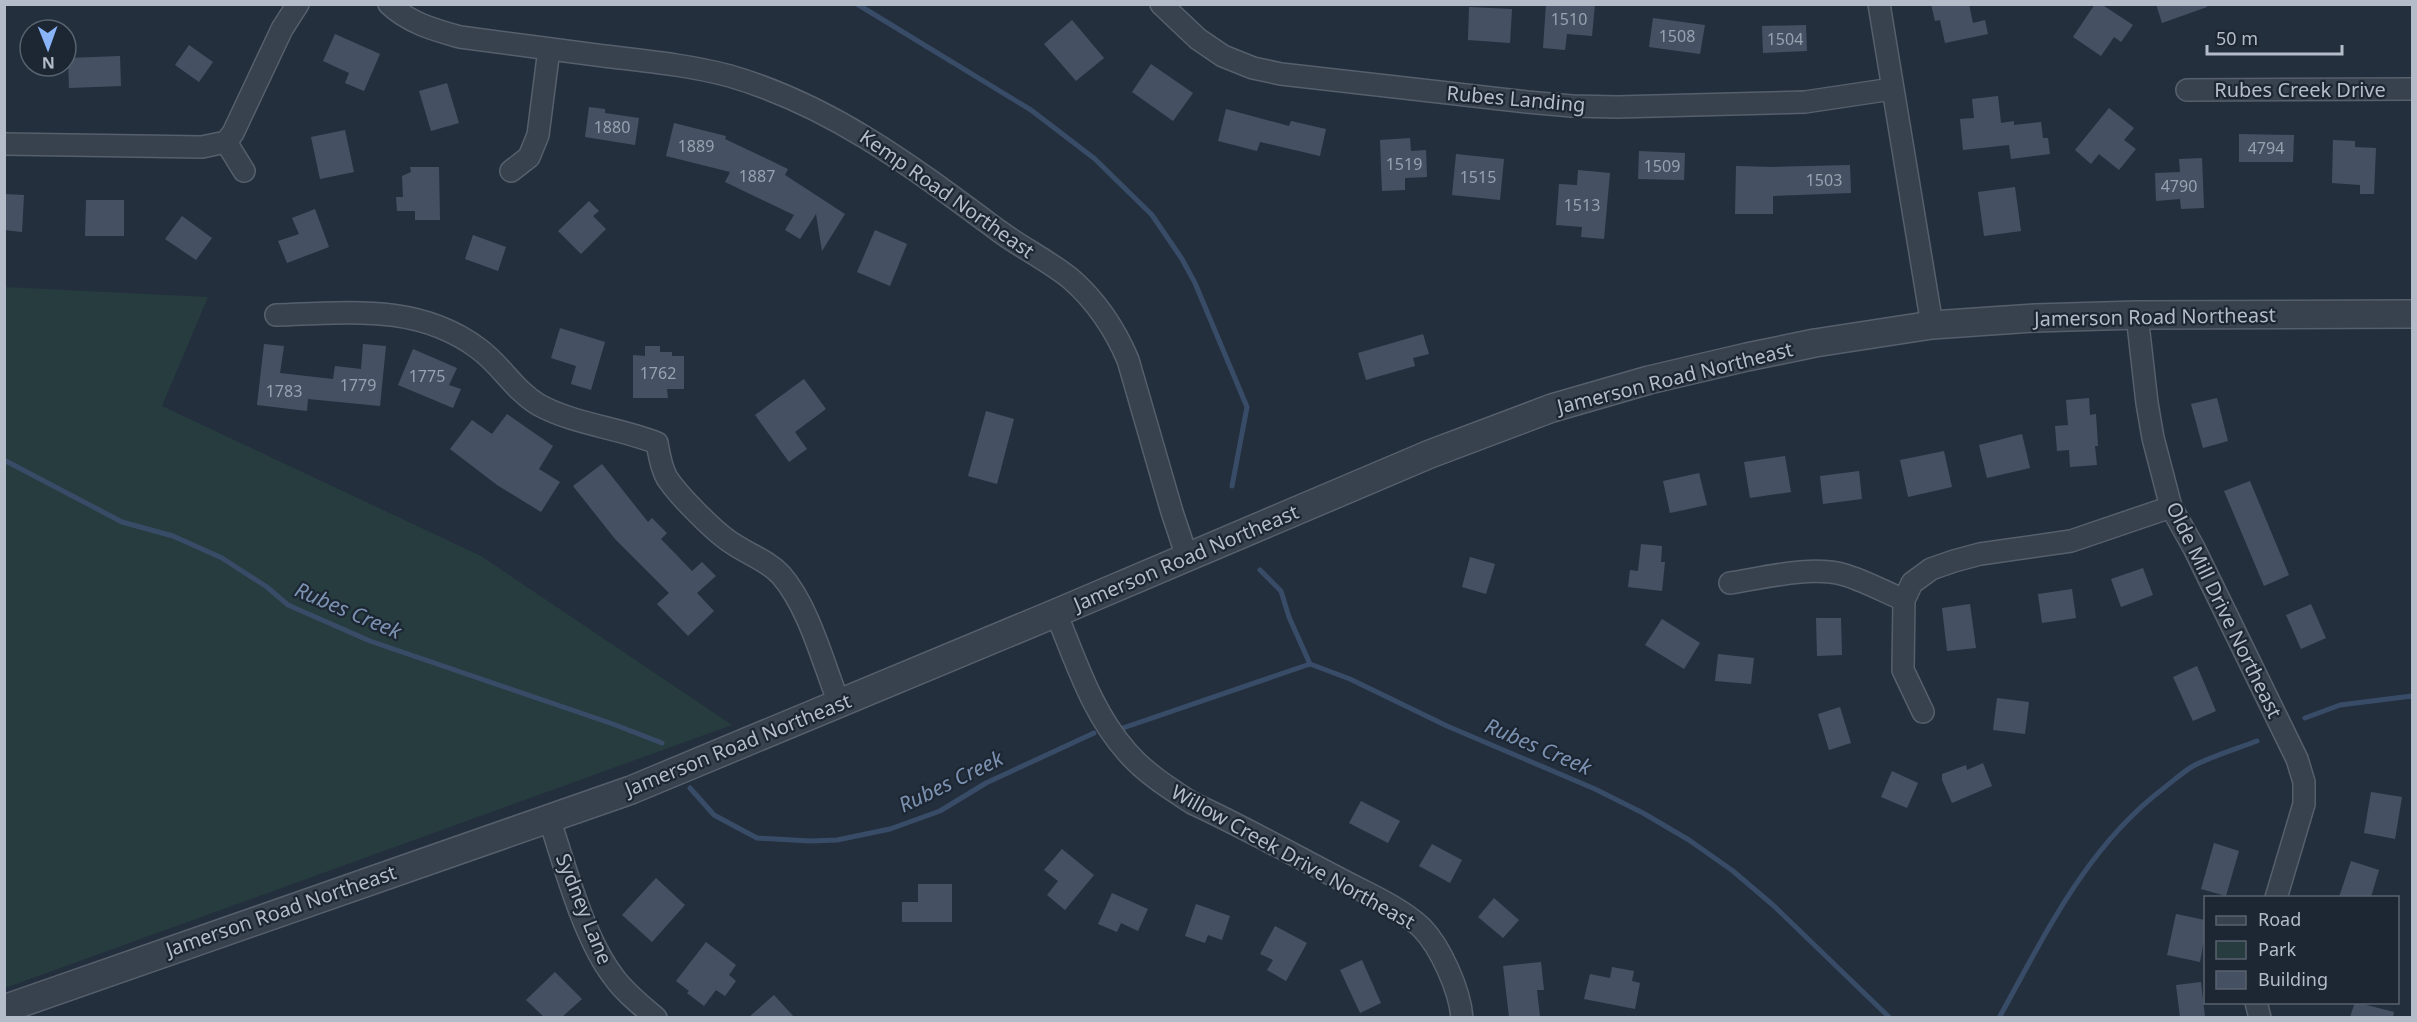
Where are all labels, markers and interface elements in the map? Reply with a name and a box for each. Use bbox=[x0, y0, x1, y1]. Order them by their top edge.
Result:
house number: 1510 bbox=[1551, 8, 1587, 30]
north arrow bbox=[18, 18, 78, 78]
scale bar bbox=[2207, 18, 2342, 56]
house number: 1508 bbox=[1659, 25, 1695, 47]
text: 50 m bbox=[2216, 26, 2258, 50]
house number: 1504 bbox=[1767, 28, 1803, 50]
text: N bbox=[42, 52, 55, 74]
street label: Rubes Creek Drive bbox=[2214, 76, 2386, 103]
street label: Rubes Landing bbox=[1445, 79, 1587, 118]
house number: 1880 bbox=[594, 116, 630, 138]
street label: Kemp Road Northeast bbox=[855, 123, 1040, 264]
house number: 1889 bbox=[678, 135, 714, 157]
house number: 4794 bbox=[2248, 137, 2284, 159]
house number: 1519 bbox=[1386, 153, 1422, 175]
house number: 1509 bbox=[1644, 155, 1680, 177]
house number: 1887 bbox=[739, 165, 775, 187]
house number: 1515 bbox=[1460, 166, 1496, 188]
house number: 1503 bbox=[1806, 169, 1842, 191]
house number: 4790 bbox=[2161, 175, 2197, 197]
house number: 1513 bbox=[1564, 194, 1600, 216]
street label: Jamerson Road Northeast bbox=[2032, 301, 2276, 332]
street label: Jamerson Road Northeast bbox=[1552, 335, 1795, 420]
house number: 1762 bbox=[640, 362, 676, 384]
house number: 1775 bbox=[409, 365, 445, 387]
house number: 1779 bbox=[340, 374, 376, 396]
house number: 1783 bbox=[266, 380, 302, 402]
street label: Olde Mill Drive Northeast bbox=[2160, 497, 2289, 722]
street label: Jamerson Road Northeast bbox=[1067, 498, 1302, 618]
water label: Rubes Creek bbox=[291, 575, 407, 646]
street label: Jamerson Road Northeast bbox=[619, 687, 855, 803]
water label: Rubes Creek bbox=[1481, 711, 1597, 782]
water label: Rubes Creek bbox=[894, 743, 1009, 818]
street label: Willow Creek Drive Northeast bbox=[1167, 778, 1420, 935]
street label: Sydney Lane bbox=[550, 849, 619, 968]
street label: Jamerson Road Northeast bbox=[160, 858, 400, 963]
legend bbox=[2204, 896, 2399, 1004]
text: Road bbox=[2258, 907, 2301, 931]
text: Park bbox=[2258, 937, 2296, 961]
text: Building bbox=[2258, 967, 2328, 991]

